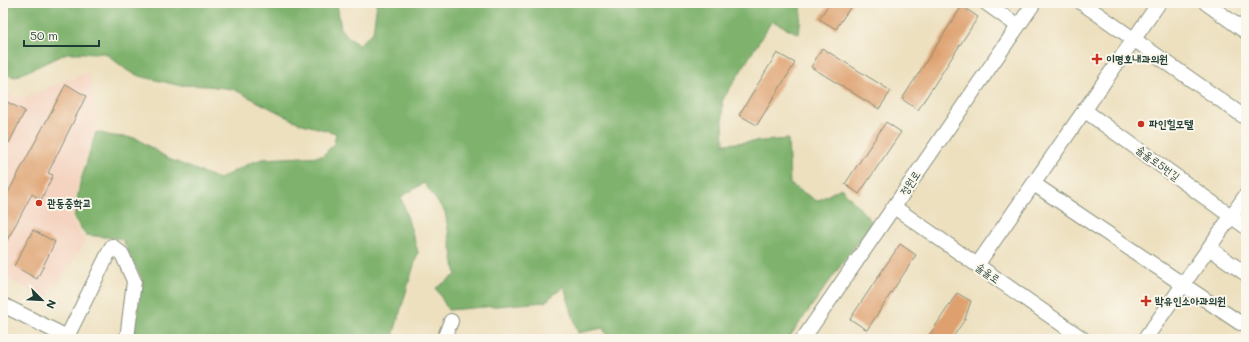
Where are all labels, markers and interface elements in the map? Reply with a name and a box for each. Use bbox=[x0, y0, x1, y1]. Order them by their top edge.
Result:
scale bar bbox=[24, 22, 99, 48]
text: 50 m bbox=[30, 27, 58, 43]
place label: 이명호내과의원 bbox=[1106, 51, 1168, 66]
marker: 이명호내과의원 bbox=[1091, 53, 1103, 65]
place label: 파인힐모텔 bbox=[1149, 116, 1193, 131]
marker: 파인힐모텔 bbox=[1136, 119, 1146, 129]
street label: 솔올로5번길 bbox=[1133, 142, 1183, 184]
street label: 정원로 bbox=[896, 167, 923, 198]
place label: 관동중학교 bbox=[47, 195, 91, 210]
marker: 관동중학교 bbox=[34, 198, 44, 208]
street label: 솔올로 bbox=[973, 259, 1004, 286]
north arrow bbox=[22, 280, 62, 320]
place label: 박유인소아과의원 bbox=[1155, 293, 1226, 308]
marker: 박유인소아과의원 bbox=[1140, 295, 1152, 307]
text: N bbox=[43, 297, 60, 311]

